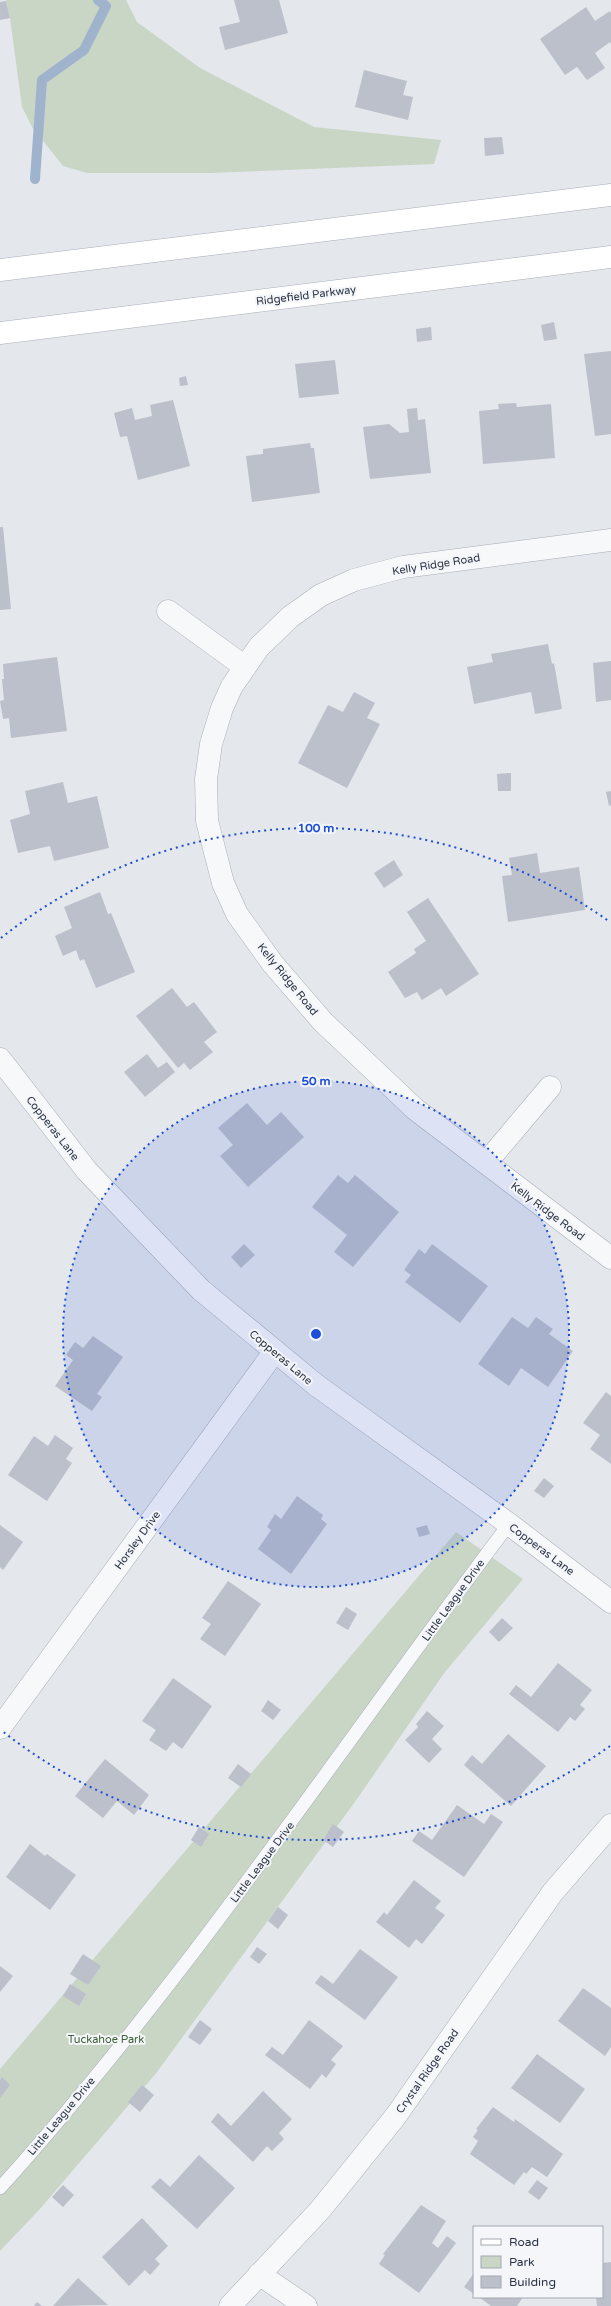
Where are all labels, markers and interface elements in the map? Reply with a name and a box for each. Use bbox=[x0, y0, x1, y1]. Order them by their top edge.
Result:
street label: Ridgefield Parkway bbox=[255, 283, 357, 308]
street label: Kelly Ridge Road bbox=[391, 551, 481, 578]
text: 100 m bbox=[298, 821, 334, 835]
street label: Kelly Ridge Road bbox=[255, 941, 321, 1018]
text: 50 m bbox=[301, 1074, 331, 1088]
street label: Copperas Lane bbox=[23, 1093, 82, 1163]
street label: Kelly Ridge Road bbox=[508, 1179, 587, 1243]
street label: Copperas Lane bbox=[247, 1327, 315, 1388]
centre of rings bbox=[309, 1327, 323, 1341]
street label: Horsley Drive bbox=[112, 1509, 163, 1572]
street label: Copperas Lane bbox=[507, 1521, 577, 1578]
street label: Little League Drive bbox=[419, 1557, 487, 1644]
street label: Little League Drive bbox=[228, 1819, 297, 1905]
street label: Crystal Ridge Road bbox=[393, 2027, 461, 2116]
park label: Tuckahoe Park bbox=[68, 2033, 144, 2046]
street label: Little League Drive bbox=[25, 2075, 98, 2158]
legend bbox=[473, 2226, 603, 2298]
text: Road bbox=[509, 2235, 539, 2249]
text: Park bbox=[509, 2255, 535, 2269]
text: Building bbox=[509, 2275, 556, 2289]

